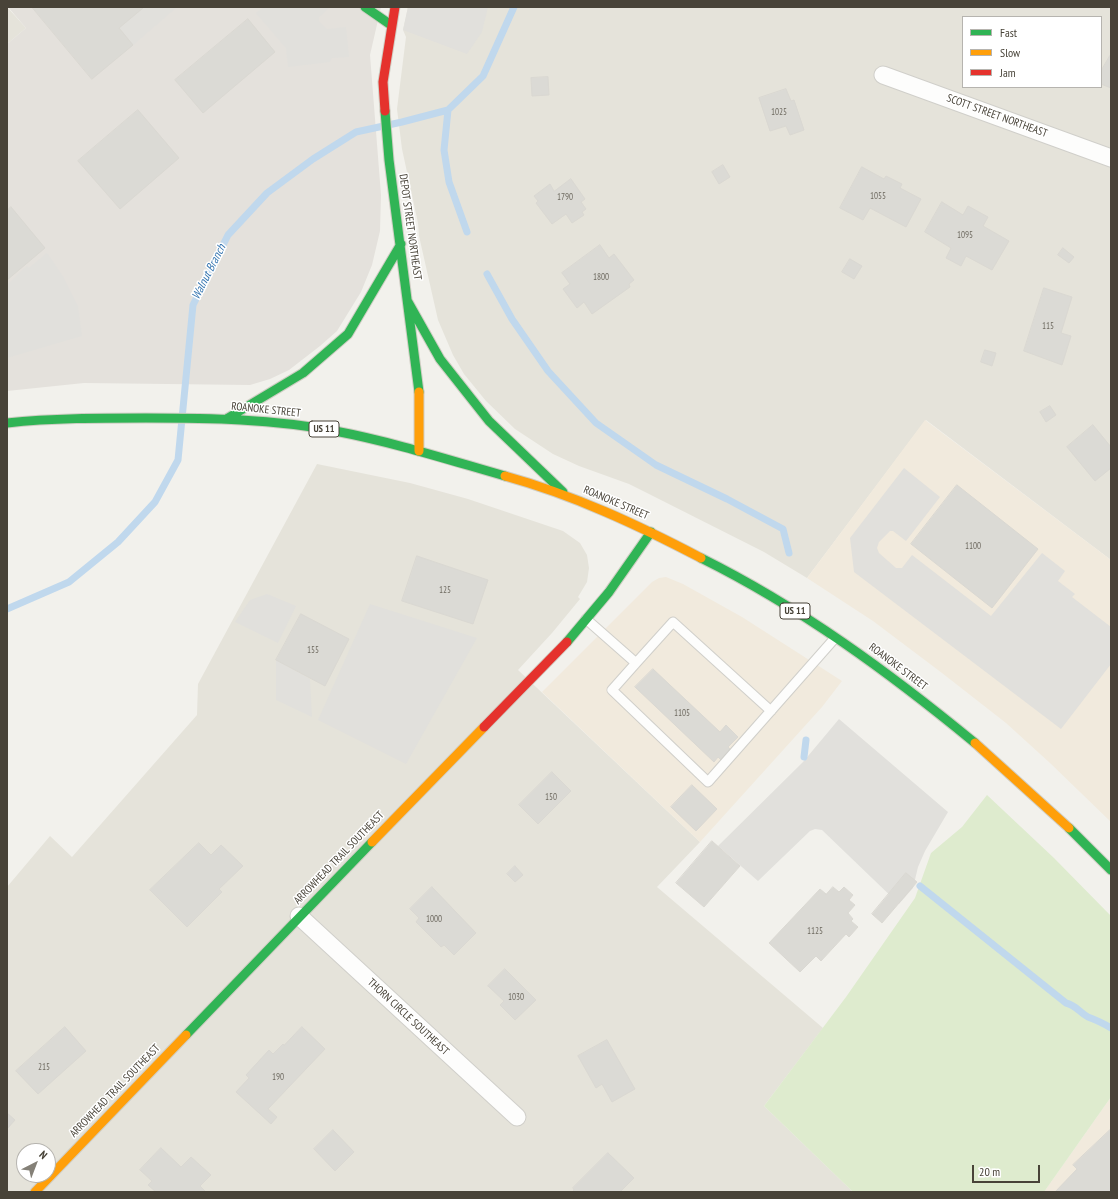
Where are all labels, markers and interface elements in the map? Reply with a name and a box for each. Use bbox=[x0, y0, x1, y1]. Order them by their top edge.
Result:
legend bbox=[962, 16, 1102, 88]
text: Fast bbox=[1000, 25, 1017, 40]
text: Slow bbox=[1000, 45, 1020, 60]
text: Jam bbox=[1000, 65, 1016, 80]
street label: SCOTT STREET NORTHEAST bbox=[945, 92, 1049, 140]
house number: 1025 bbox=[771, 107, 787, 117]
street label: DEPOT STREET NORTHEAST bbox=[396, 173, 424, 281]
house number: 1055 bbox=[870, 191, 886, 201]
house number: 1790 bbox=[557, 192, 573, 202]
house number: 1095 bbox=[957, 230, 973, 240]
water label: Walnut Branch bbox=[189, 242, 229, 302]
house number: 1800 bbox=[593, 272, 609, 282]
house number: 115 bbox=[1042, 321, 1054, 331]
street label: ROANOKE STREET bbox=[231, 400, 301, 420]
road number: US 11 bbox=[309, 421, 339, 437]
street label: ROANOKE STREET bbox=[581, 483, 651, 523]
house number: 1100 bbox=[965, 541, 981, 551]
house number: 125 bbox=[439, 585, 451, 595]
road number: US 11 bbox=[780, 603, 810, 619]
street label: ROANOKE STREET bbox=[866, 641, 930, 693]
house number: 155 bbox=[307, 645, 319, 655]
house number: 1105 bbox=[674, 708, 690, 718]
house number: 150 bbox=[545, 792, 557, 802]
street label: ARROWHEAD TRAIL SOUTHEAST bbox=[291, 809, 387, 907]
house number: 1000 bbox=[426, 914, 442, 924]
house number: 1125 bbox=[807, 926, 823, 936]
street label: THORN CIRCLE SOUTHEAST bbox=[365, 976, 451, 1058]
house number: 1030 bbox=[508, 992, 524, 1002]
street label: ARROWHEAD TRAIL SOUTHEAST bbox=[67, 1042, 163, 1140]
house number: 215 bbox=[38, 1062, 50, 1072]
house number: 190 bbox=[272, 1072, 284, 1082]
north arrow bbox=[16, 1143, 56, 1183]
text: N bbox=[36, 1148, 50, 1162]
scale bar bbox=[974, 1157, 1042, 1183]
text: 20 m bbox=[979, 1164, 1000, 1179]

